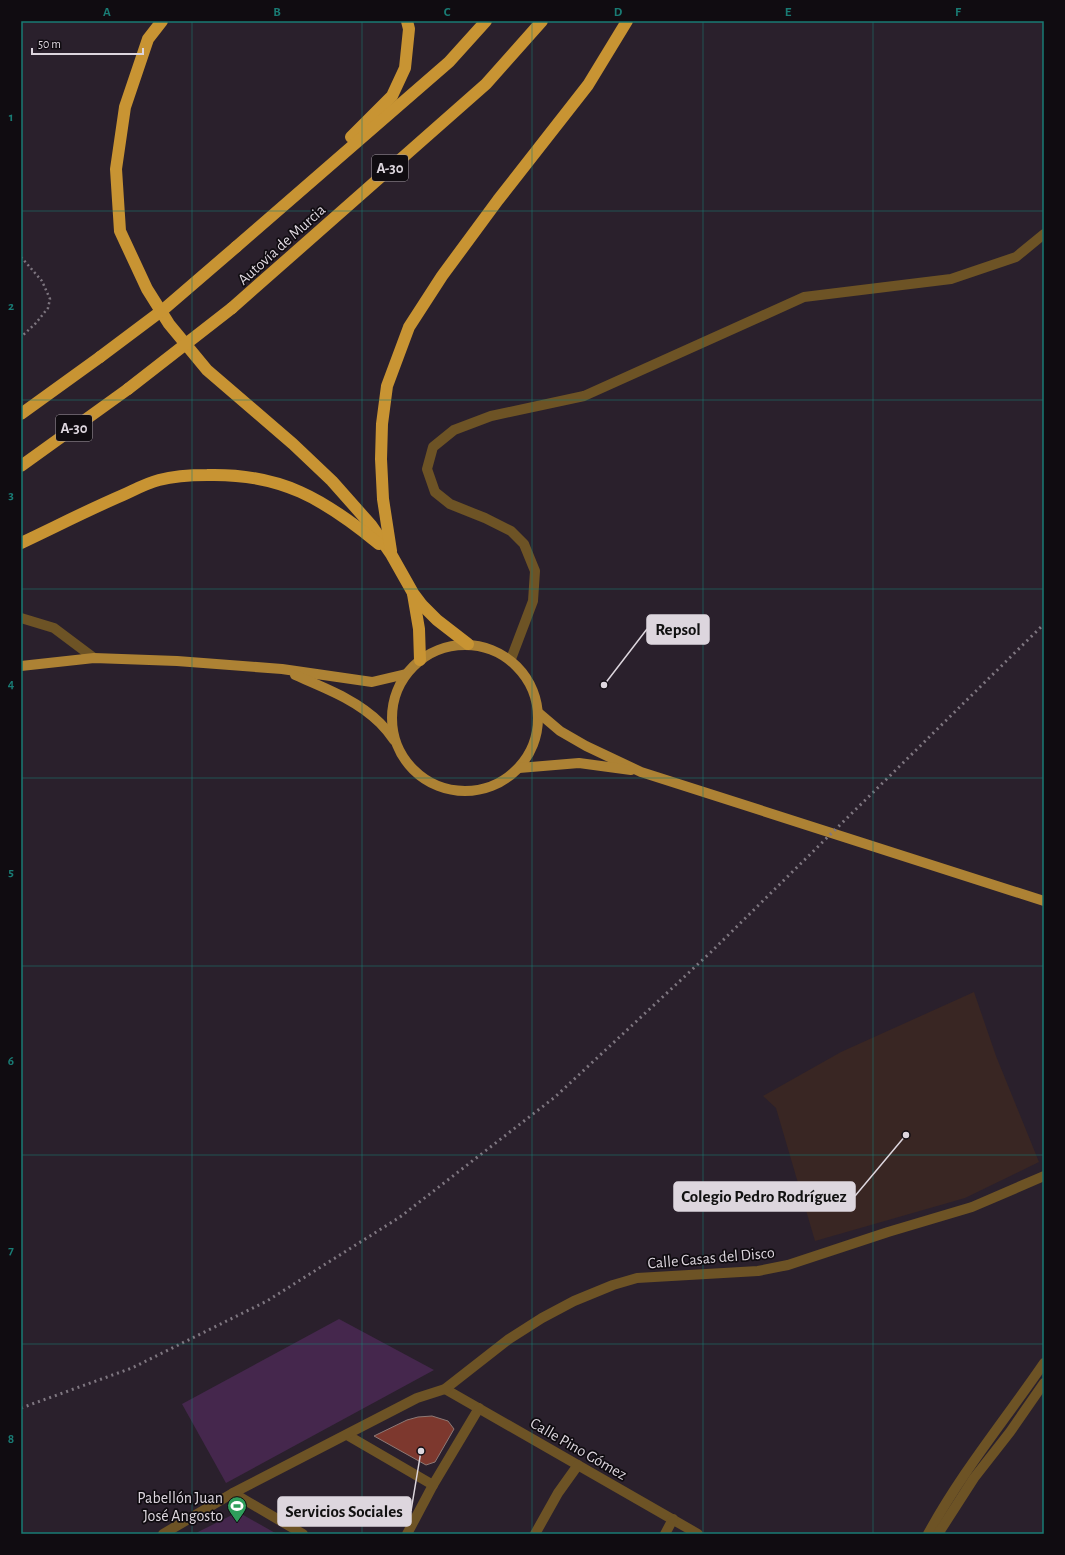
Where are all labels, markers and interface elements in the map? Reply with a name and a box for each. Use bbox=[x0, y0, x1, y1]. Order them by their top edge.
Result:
text: A bbox=[103, 6, 111, 19]
text: B bbox=[273, 6, 281, 19]
text: C bbox=[444, 6, 451, 19]
text: D bbox=[614, 6, 623, 19]
text: E bbox=[785, 6, 792, 19]
text: F bbox=[955, 6, 962, 19]
scale bar bbox=[32, 30, 143, 56]
text: 50 m bbox=[38, 38, 61, 50]
text: 1 bbox=[9, 111, 13, 124]
road number: A-30 bbox=[372, 155, 408, 181]
street label: Autovía de Murcia bbox=[235, 202, 328, 288]
text: 2 bbox=[8, 300, 14, 313]
road number: A-30 bbox=[56, 415, 92, 441]
text: 3 bbox=[8, 489, 14, 502]
callout: Repsol bbox=[647, 615, 709, 644]
text: Repsol bbox=[655, 621, 701, 638]
text: 4 bbox=[8, 678, 15, 691]
text: 5 bbox=[8, 866, 14, 879]
text: 6 bbox=[8, 1055, 14, 1068]
callout: Colegio Pedro Rodríguez bbox=[674, 1182, 855, 1211]
text: Colegio Pedro Rodríguez bbox=[681, 1188, 847, 1205]
text: 7 bbox=[8, 1244, 14, 1257]
street label: Calle Casas del Disco bbox=[647, 1244, 775, 1272]
street label: Calle Pino Gómez bbox=[528, 1415, 630, 1483]
text: 8 bbox=[8, 1433, 14, 1446]
place label: Pabellón Juan José Angosto bbox=[137, 1490, 223, 1524]
sports icon: Pabellón Juan José Angosto bbox=[226, 1495, 248, 1523]
callout: Servicios Sociales bbox=[278, 1497, 411, 1526]
text: Servicios Sociales bbox=[285, 1503, 403, 1520]

